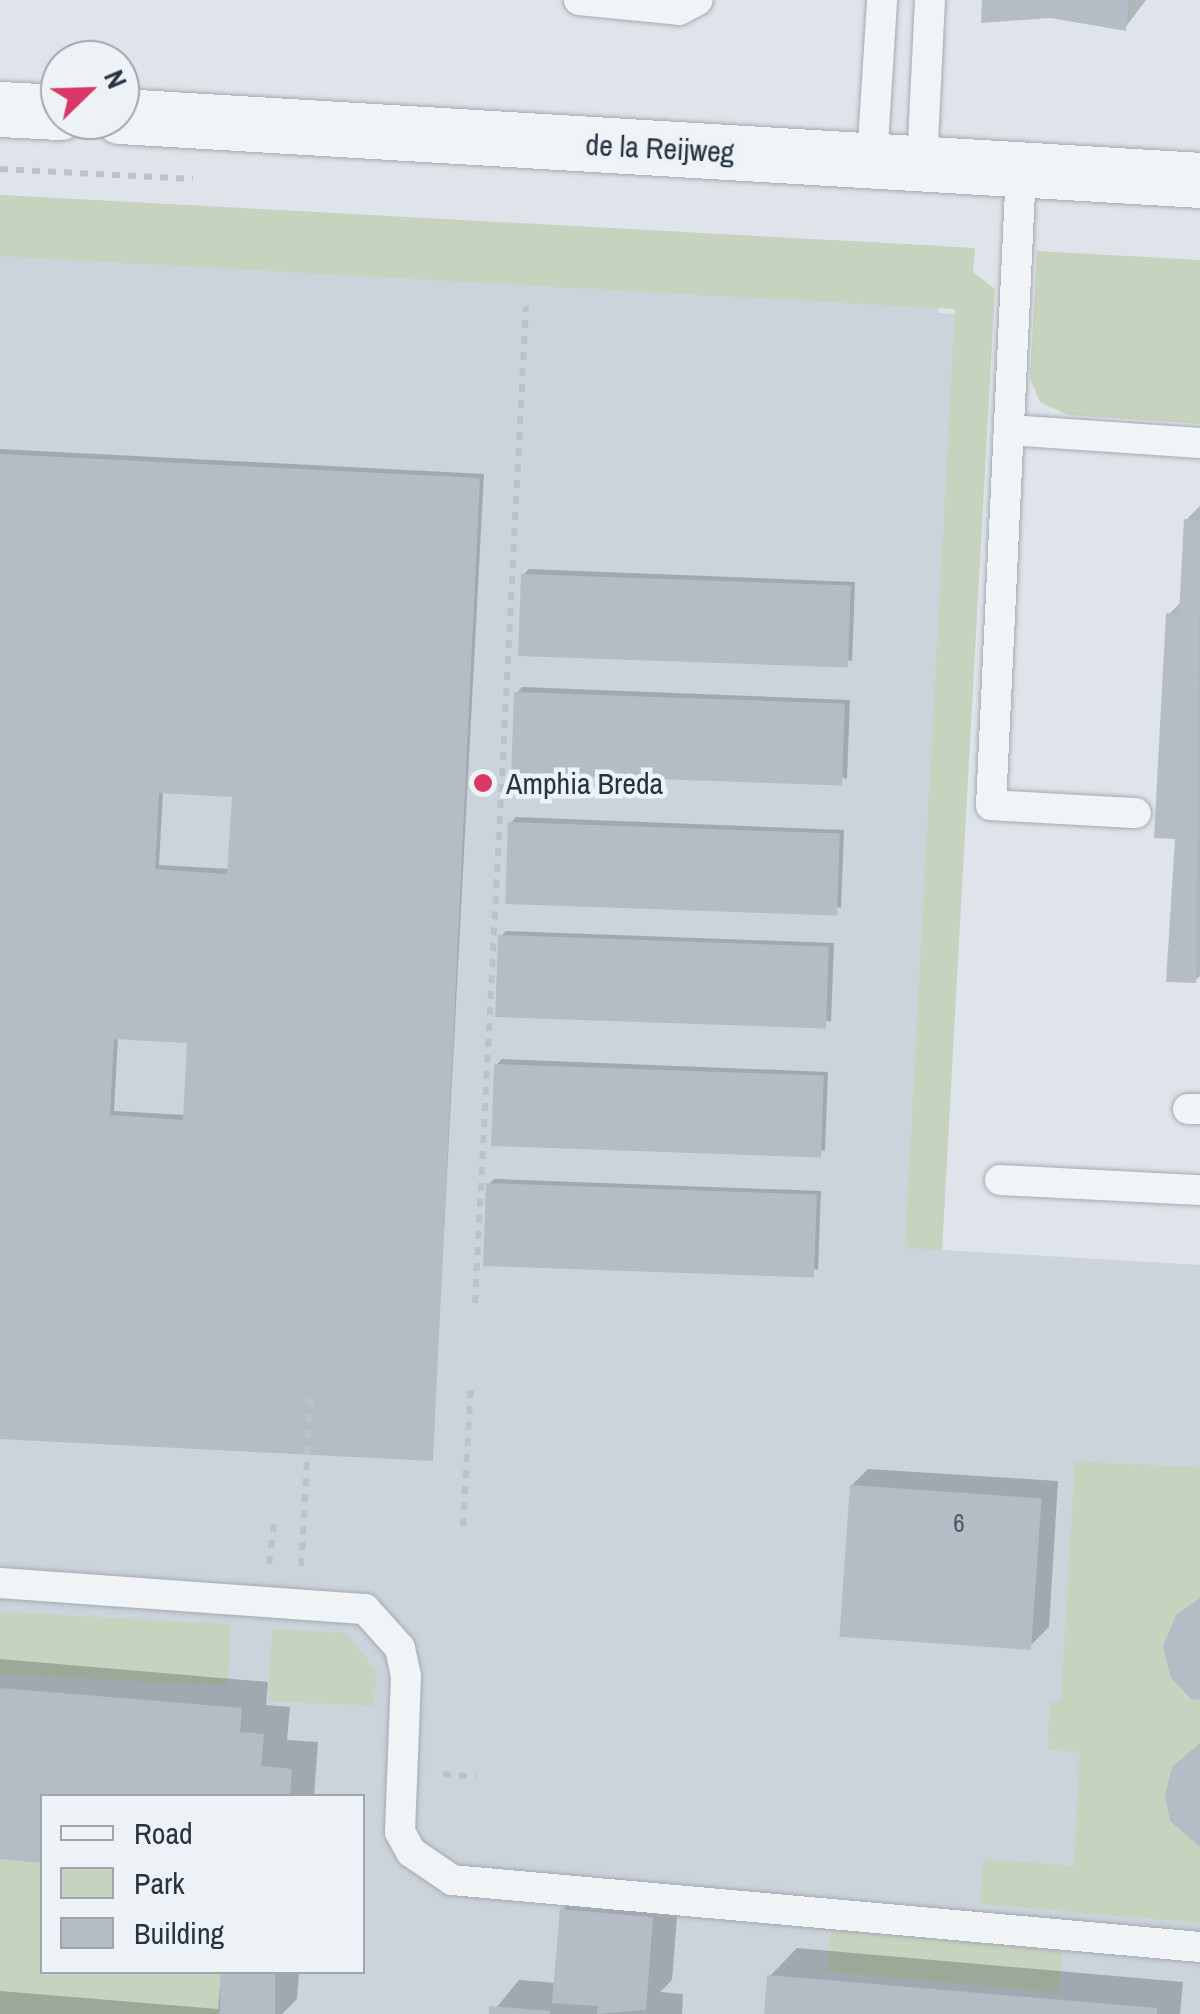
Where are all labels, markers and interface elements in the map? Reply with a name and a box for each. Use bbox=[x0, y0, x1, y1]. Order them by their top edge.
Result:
north arrow bbox=[40, 40, 140, 140]
text: N bbox=[95, 64, 136, 94]
street label: de la Reijweg bbox=[585, 126, 735, 170]
place label: Amphia Breda bbox=[506, 765, 663, 801]
marker: Amphia Breda bbox=[470, 770, 496, 796]
house number: 6 bbox=[953, 1508, 965, 1538]
legend bbox=[40, 1794, 365, 1974]
text: Road bbox=[134, 1813, 193, 1853]
text: Park bbox=[134, 1863, 185, 1903]
text: Building bbox=[134, 1913, 224, 1953]

